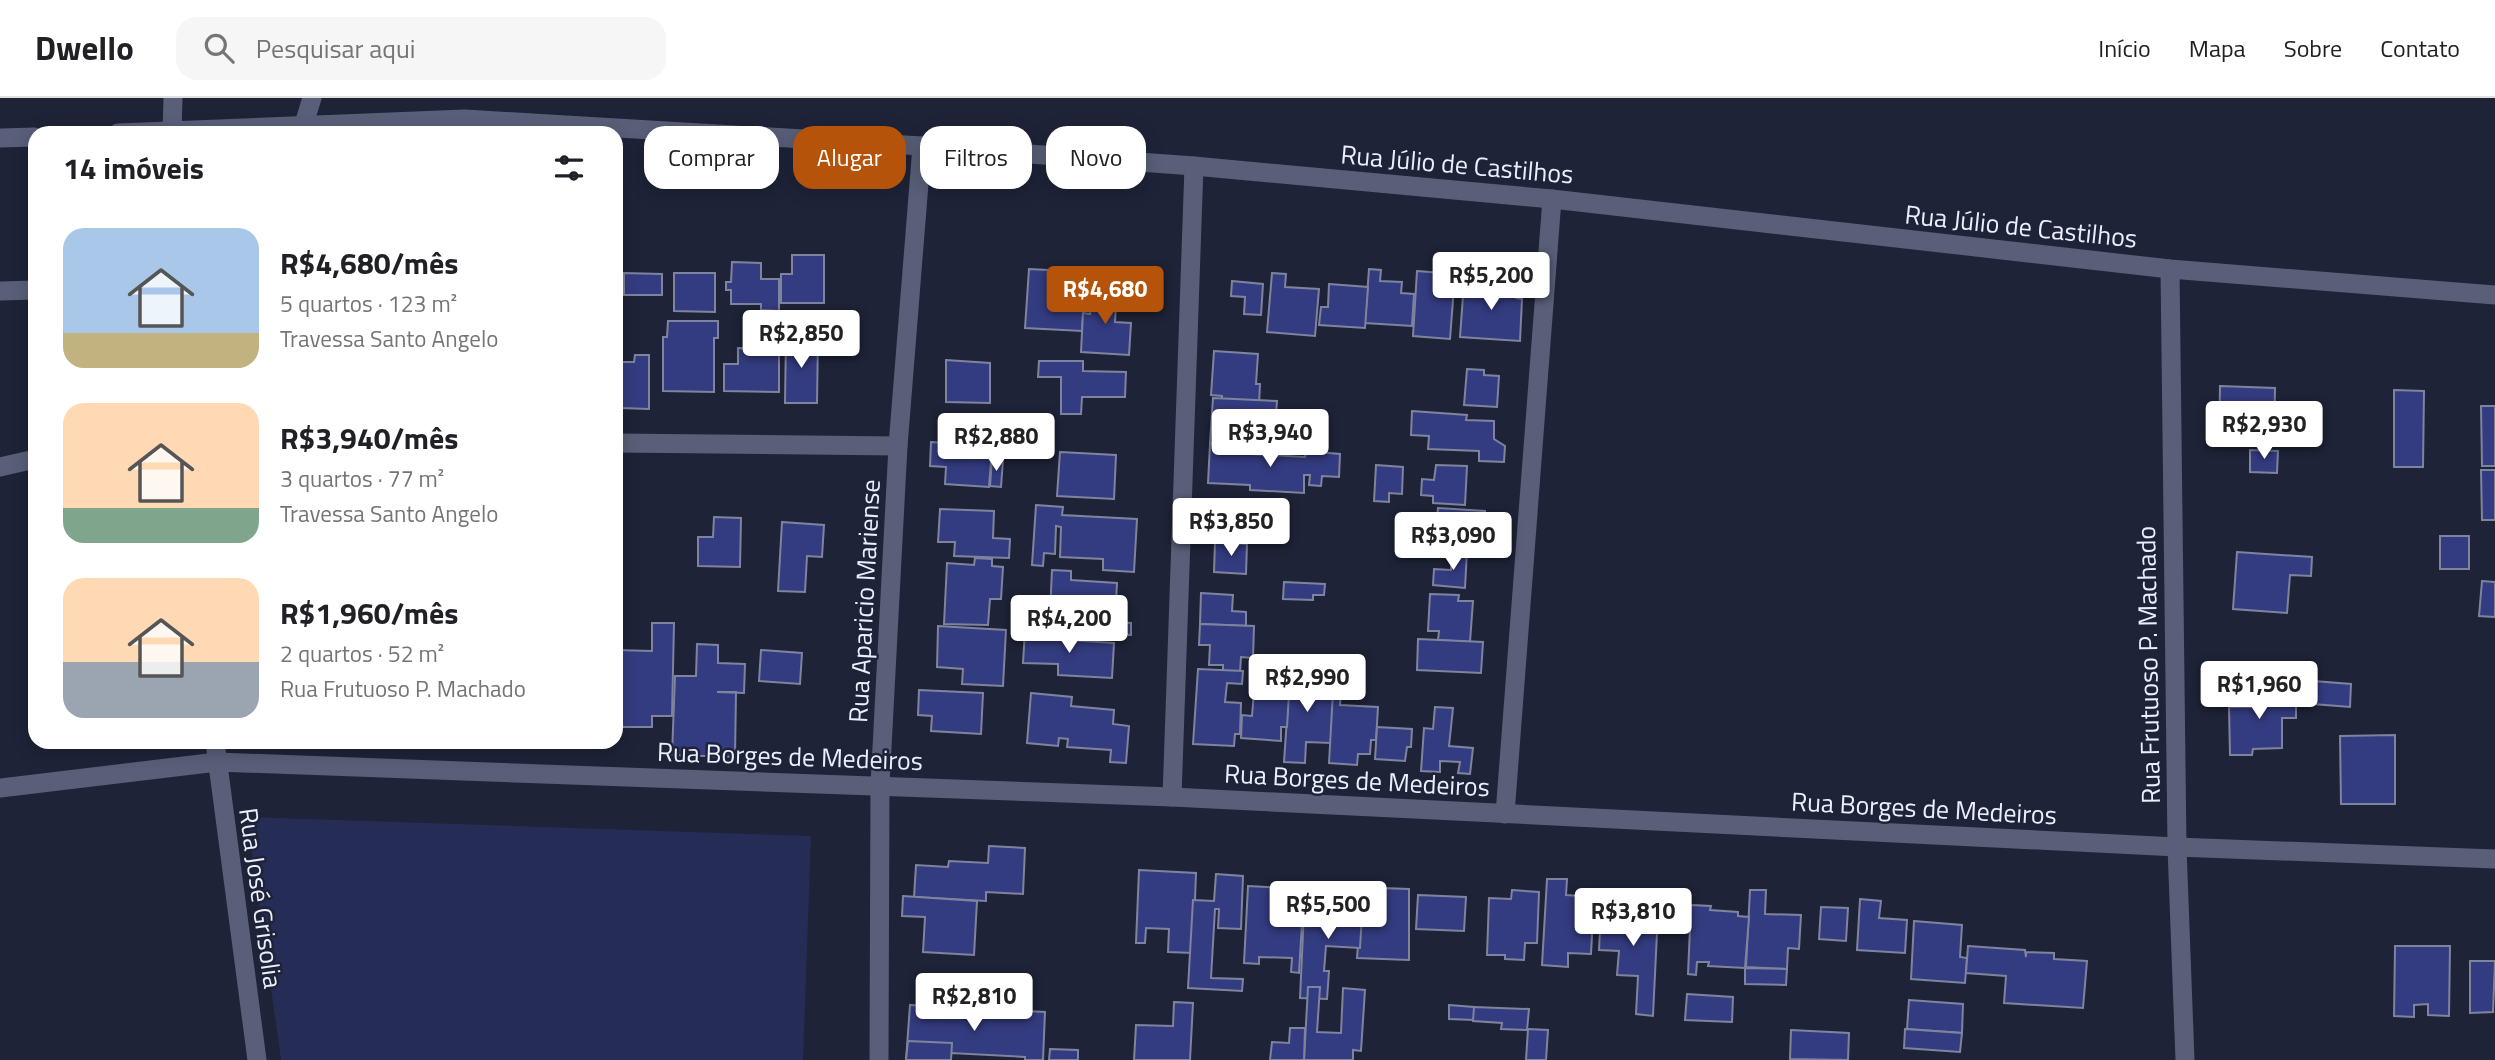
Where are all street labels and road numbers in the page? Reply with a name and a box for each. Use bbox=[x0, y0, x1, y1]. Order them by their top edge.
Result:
street label: Rua Júlio de Castilhos bbox=[1339, 134, 1575, 194]
street label: Rua Júlio de Castilhos bbox=[1903, 194, 2139, 258]
street label: Rua Aparicio Mariense bbox=[838, 478, 890, 724]
street label: Rua Frutuoso P. Machado bbox=[2126, 526, 2170, 804]
street label: Rua Borges de Medeiros bbox=[656, 732, 924, 780]
street label: Rua Borges de Medeiros bbox=[1223, 754, 1491, 806]
street label: Rua Borges de Medeiros bbox=[1790, 782, 2058, 834]
street label: Rua José Grisolia bbox=[229, 805, 293, 991]

